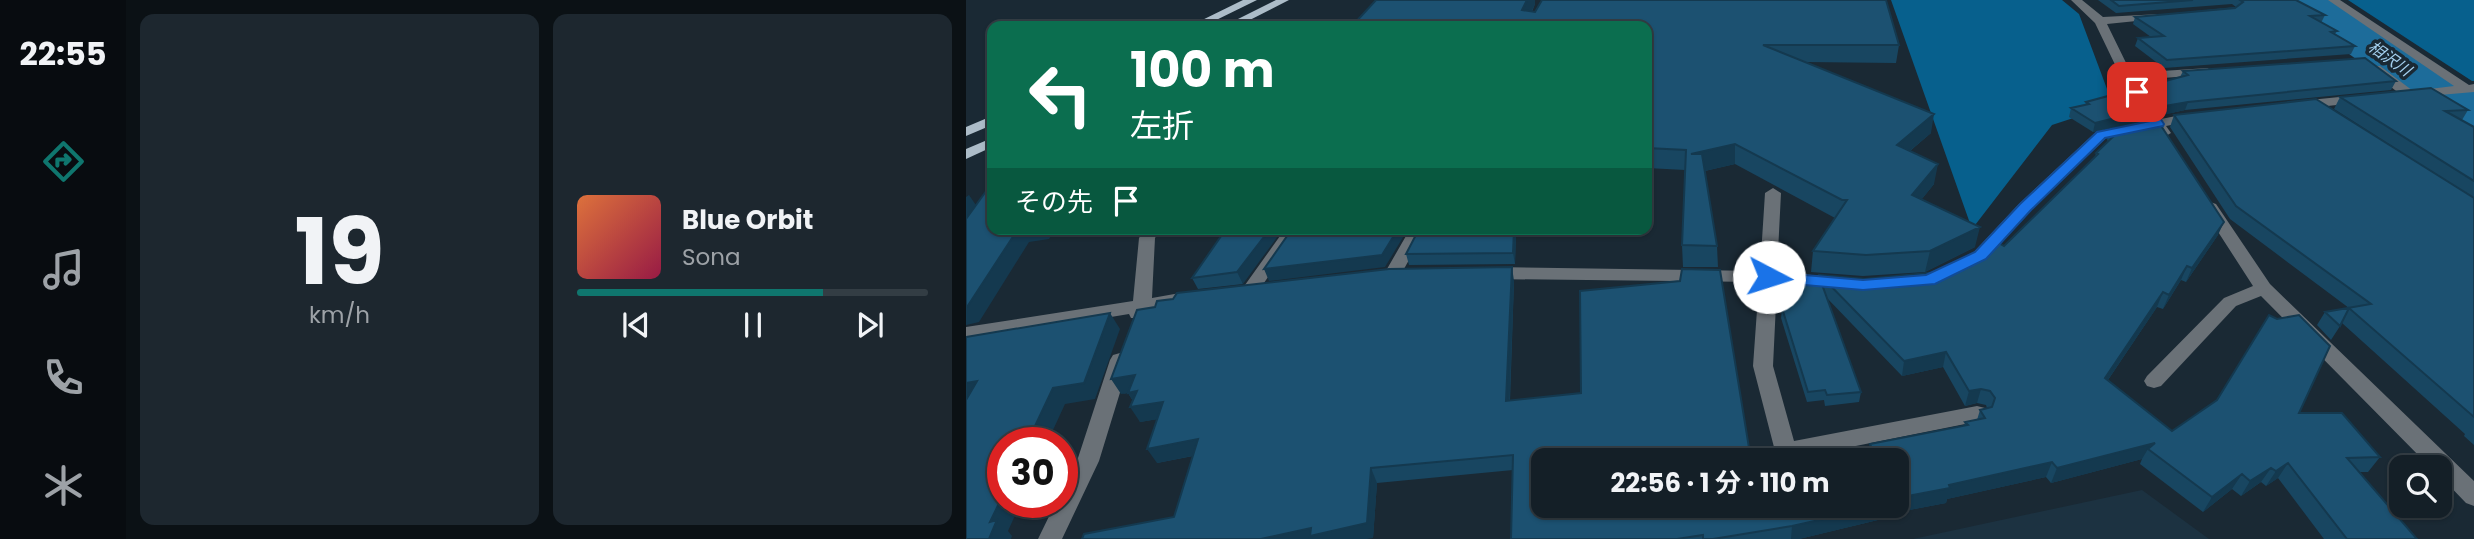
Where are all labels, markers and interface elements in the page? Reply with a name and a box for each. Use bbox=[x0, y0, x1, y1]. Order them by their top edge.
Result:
text: 22:55 bbox=[19, 31, 107, 76]
water label: 相沢川 bbox=[2363, 35, 2418, 83]
text: 100 m bbox=[1130, 36, 1275, 104]
icon: left bbox=[1015, 49, 1106, 140]
pin bbox=[2107, 62, 2167, 122]
icon: arrive bbox=[2118, 73, 2156, 111]
text: 左折 bbox=[1130, 103, 1194, 148]
icon: directions bbox=[39, 137, 88, 186]
icon: arrive bbox=[1107, 182, 1145, 220]
text: その先 bbox=[1015, 184, 1093, 220]
text: 19 bbox=[294, 188, 385, 316]
text: Blue Orbit bbox=[682, 202, 813, 238]
position arrow bbox=[1732, 240, 1806, 314]
text: Sona bbox=[682, 241, 741, 273]
icon: music bbox=[39, 245, 88, 294]
text: km/h bbox=[309, 299, 370, 331]
icon: previous bbox=[617, 306, 655, 344]
icon: pause bbox=[734, 306, 772, 344]
icon: next bbox=[851, 306, 889, 344]
icon: phone bbox=[39, 353, 88, 402]
speed limit sign: 30 bbox=[987, 427, 1078, 518]
map controls bbox=[2389, 455, 2452, 518]
button: search bbox=[2389, 455, 2452, 518]
icon: climate bbox=[39, 461, 88, 510]
text: 22:56 · 1 分 · 110 m bbox=[1611, 465, 1829, 501]

